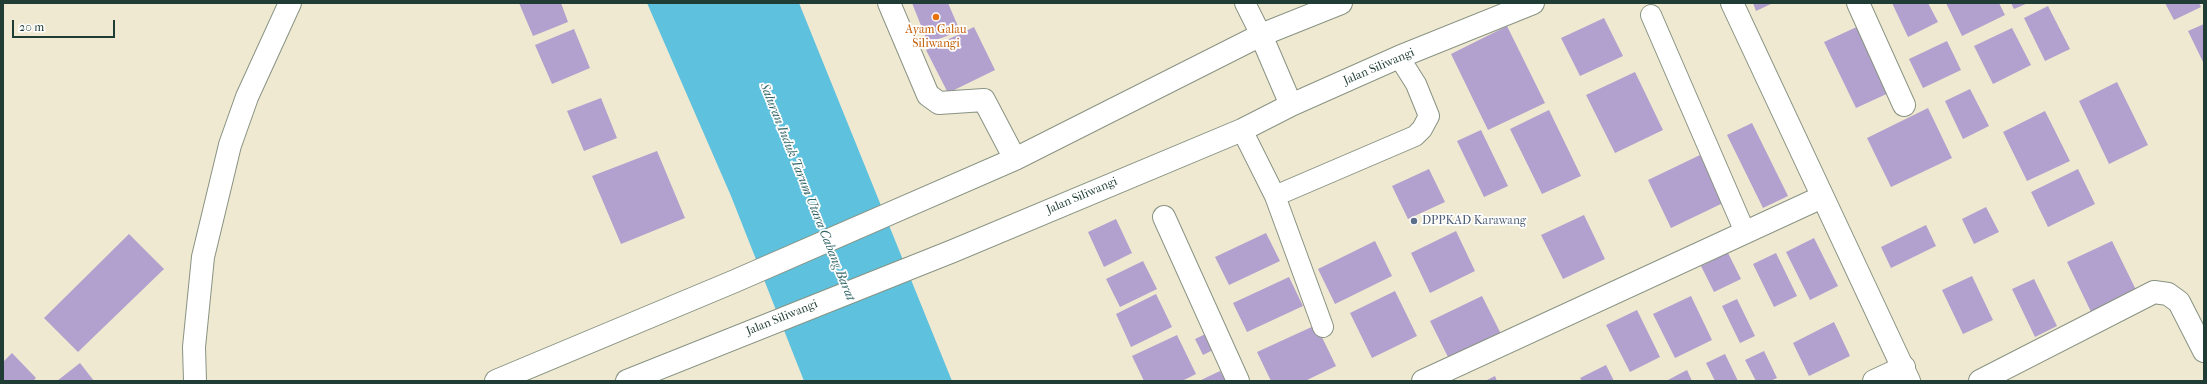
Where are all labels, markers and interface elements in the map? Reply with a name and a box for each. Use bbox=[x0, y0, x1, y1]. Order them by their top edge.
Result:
scale bar bbox=[14, 12, 117, 38]
marker: Ayam Galau Siliwangi bbox=[931, 12, 941, 22]
text: 20 m bbox=[19, 20, 44, 34]
place label: Ayam Galau Siliwangi bbox=[905, 23, 967, 51]
street label: Jalan Siliwangi bbox=[1341, 46, 1417, 88]
water label: Saluran Induk Tarum Utara Cabang Barat bbox=[756, 81, 858, 303]
street label: Jalan Siliwangi bbox=[1044, 175, 1120, 217]
place label: DPPKAD Karawang bbox=[1422, 214, 1526, 228]
marker: DPPKAD Karawang bbox=[1409, 216, 1419, 226]
street label: Jalan Siliwangi bbox=[744, 297, 820, 339]

